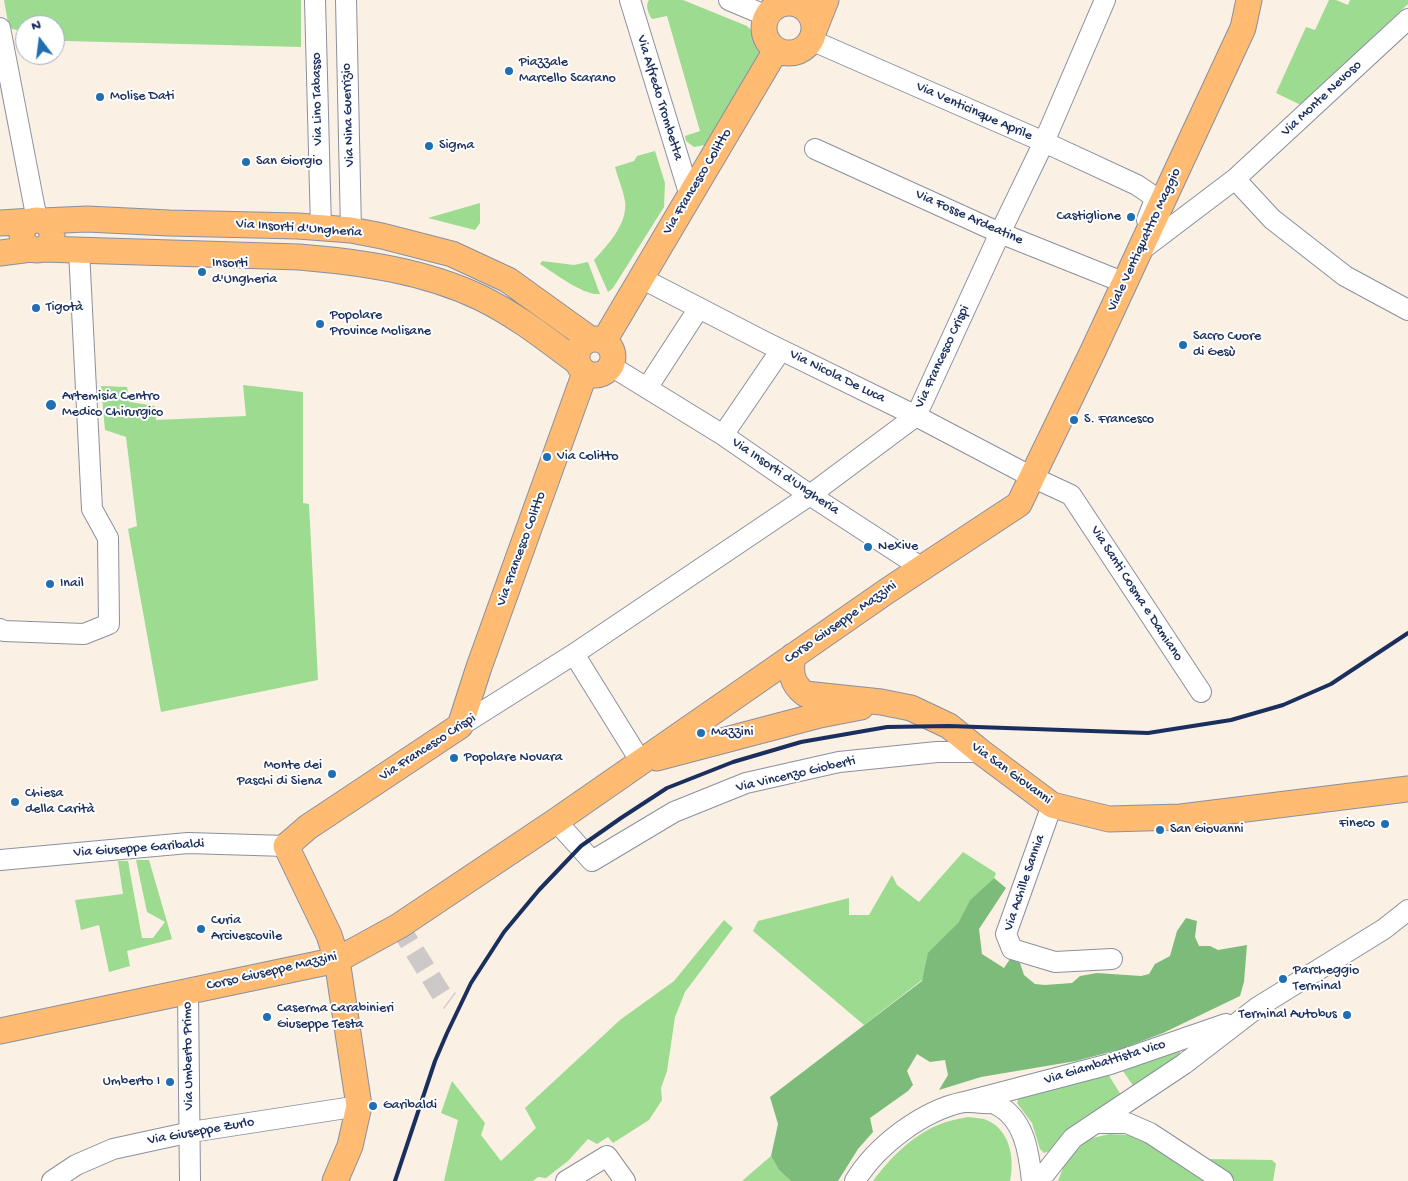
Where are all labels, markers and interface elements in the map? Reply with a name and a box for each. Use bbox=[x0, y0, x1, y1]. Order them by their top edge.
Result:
north arrow bbox=[15, 15, 65, 65]
text: N bbox=[30, 17, 43, 35]
street label: Via Alfredo Trombetta bbox=[632, 33, 686, 163]
street label: Via Lino Tabasso bbox=[309, 52, 327, 146]
place label: Piazzale Marcello Scarano bbox=[519, 55, 616, 88]
street label: Via Monte Nevoso bbox=[1278, 57, 1366, 141]
street label: Via Nina Guerrizio bbox=[339, 63, 359, 167]
marker: Piazzale Marcello Scarano bbox=[503, 65, 515, 77]
street label: Via Venticinque Aprile bbox=[913, 79, 1035, 145]
place label: Molise Dati bbox=[110, 89, 174, 105]
marker: Molise Dati bbox=[94, 91, 106, 103]
street label: Via Francesco Colitto bbox=[660, 126, 736, 238]
place label: Sigma bbox=[439, 138, 474, 154]
marker: Sigma bbox=[423, 140, 435, 152]
place label: San Giorgio bbox=[256, 154, 323, 170]
marker: San Giorgio bbox=[240, 156, 252, 168]
street label: Viale Ventiquattro Maggio bbox=[1104, 166, 1186, 314]
street label: Via Fosse Ardeatine bbox=[912, 187, 1026, 249]
place label: Castiglione bbox=[1057, 209, 1121, 225]
marker: Castiglione bbox=[1125, 211, 1137, 223]
street label: Via Insorti d'Ungheria bbox=[235, 216, 363, 242]
place label: Insorti d'Ungheria bbox=[212, 256, 277, 288]
marker: Insorti d'Ungheria bbox=[196, 266, 208, 278]
place label: Tigotà bbox=[46, 300, 83, 316]
marker: Tigotà bbox=[30, 302, 42, 314]
street label: Via Francesco Crispi bbox=[912, 303, 974, 411]
place label: Popolare Province Molisane bbox=[330, 308, 431, 341]
marker: Popolare Province Molisane bbox=[314, 318, 326, 330]
place label: Sacro Cuore di Gesù bbox=[1193, 329, 1261, 362]
marker: Sacro Cuore di Gesù bbox=[1177, 339, 1189, 351]
street label: Via Nicola De Luca bbox=[787, 347, 887, 407]
place label: Artemisia Centro Medico Chirurgico bbox=[62, 389, 163, 422]
marker: Artemisia Centro Medico Chirurgico bbox=[44, 398, 58, 412]
place label: S. Francesco bbox=[1084, 412, 1154, 428]
marker: S. Francesco bbox=[1068, 414, 1080, 426]
street label: Via Insorti d'Ungheria bbox=[728, 435, 842, 519]
place label: Via Colitto bbox=[557, 449, 619, 465]
marker: Via Colitto bbox=[541, 451, 553, 463]
street label: Via Francesco Colitto bbox=[493, 489, 551, 609]
street label: Via Santi Cosma e Damiano bbox=[1086, 523, 1186, 665]
place label: Nexive bbox=[878, 539, 918, 555]
marker: Nexive bbox=[862, 541, 874, 553]
place label: Inail bbox=[60, 576, 84, 592]
marker: Inail bbox=[44, 578, 56, 590]
street label: Corso Giuseppe Mazzini bbox=[782, 578, 900, 668]
street label: Via Francesco Crispi bbox=[377, 711, 479, 785]
place label: Mazzini bbox=[711, 725, 754, 741]
marker: Mazzini bbox=[695, 727, 707, 739]
street label: Via San Giovanni bbox=[967, 739, 1055, 809]
place label: Popolare Novara bbox=[464, 750, 563, 766]
marker: Popolare Novara bbox=[448, 752, 460, 764]
street label: Via Vincenzo Gioberti bbox=[735, 753, 857, 797]
place label: Monte dei Paschi di Siena bbox=[237, 758, 322, 790]
marker: Monte dei Paschi di Siena bbox=[326, 768, 338, 780]
place label: Chiesa della Carità bbox=[25, 786, 95, 819]
marker: Chiesa della Carità bbox=[9, 796, 21, 808]
place label: Fineco bbox=[1339, 816, 1375, 832]
marker: Fineco bbox=[1379, 818, 1391, 830]
place label: San Giovanni bbox=[1170, 822, 1244, 838]
marker: San Giovanni bbox=[1154, 824, 1166, 836]
street label: Via Achille Sannia bbox=[1001, 833, 1049, 933]
street label: Via Giuseppe Garibaldi bbox=[73, 836, 205, 862]
place label: Curia Arcivescovile bbox=[211, 913, 282, 946]
marker: Curia Arcivescovile bbox=[195, 923, 207, 935]
street label: Corso Giuseppe Mazzini bbox=[205, 949, 339, 995]
place label: Parcheggio Terminal bbox=[1293, 963, 1359, 996]
marker: Parcheggio Terminal bbox=[1277, 973, 1289, 985]
place label: Caserma Carabinieri Giuseppe Testa bbox=[277, 1001, 394, 1034]
street label: Via Umberto Primo bbox=[180, 1002, 198, 1110]
place label: Terminal Autobus bbox=[1239, 1007, 1337, 1023]
marker: Terminal Autobus bbox=[1341, 1009, 1353, 1021]
marker: Caserma Carabinieri Giuseppe Testa bbox=[261, 1011, 273, 1023]
street label: Via Giambattista Vico bbox=[1042, 1037, 1168, 1089]
place label: Umberto I bbox=[103, 1074, 160, 1090]
marker: Umberto I bbox=[164, 1076, 176, 1088]
place label: Garibaldi bbox=[383, 1098, 437, 1114]
marker: Garibaldi bbox=[367, 1100, 379, 1112]
street label: Via Giuseppe Zurlo bbox=[146, 1114, 256, 1150]

